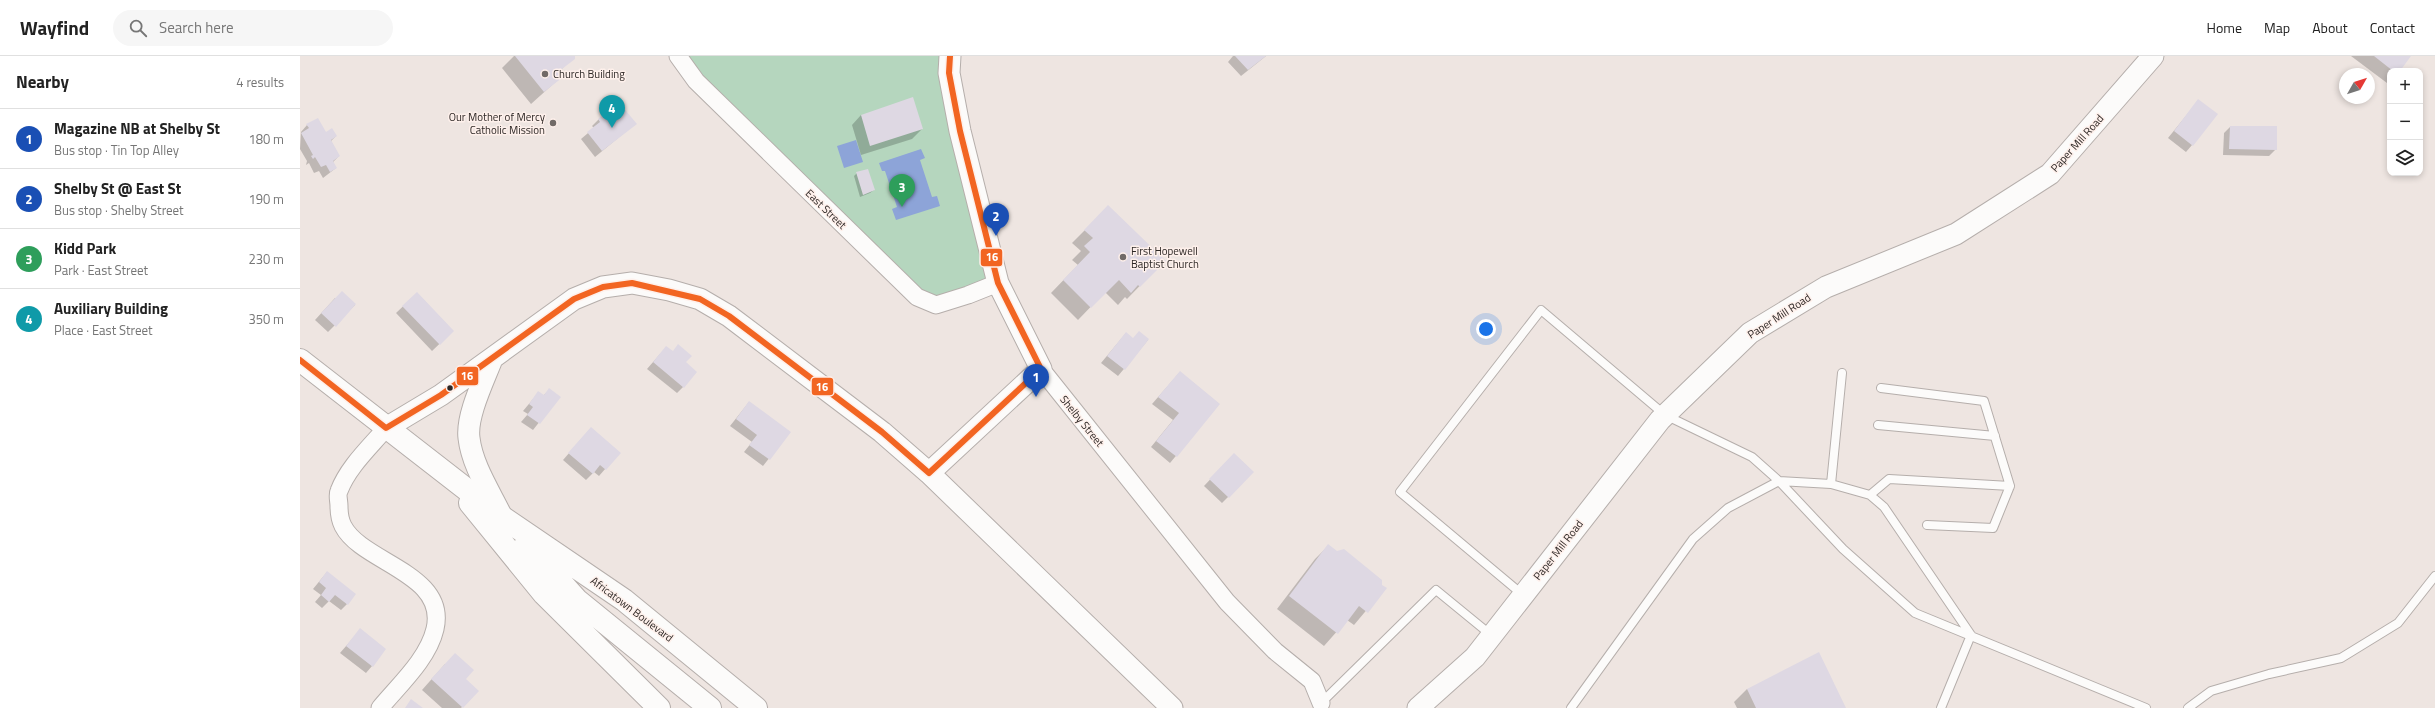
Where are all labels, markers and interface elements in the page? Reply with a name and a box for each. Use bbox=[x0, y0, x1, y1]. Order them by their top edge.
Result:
search box bbox=[113, 10, 393, 46]
text: Wayfind bbox=[20, 13, 89, 42]
text: Search here bbox=[159, 16, 234, 39]
icon: search bbox=[127, 17, 149, 39]
text: Home bbox=[2207, 17, 2242, 38]
text: Map bbox=[2264, 17, 2290, 38]
text: About bbox=[2312, 17, 2348, 38]
text: Contact bbox=[2370, 17, 2415, 38]
place label: Church Building bbox=[553, 66, 625, 82]
north arrow bbox=[2339, 68, 2375, 104]
map controls bbox=[2387, 68, 2423, 176]
button: + bbox=[2387, 68, 2423, 104]
text: Nearby bbox=[16, 69, 69, 95]
marker: Church Building bbox=[540, 69, 550, 79]
text: 4 results bbox=[236, 72, 284, 92]
pin: 4 bbox=[599, 95, 625, 128]
button: − bbox=[2387, 104, 2423, 140]
place label: Our Mother of Mercy Catholic Mission bbox=[449, 109, 546, 138]
street label: Paper Mill Road bbox=[2047, 111, 2107, 175]
text: Magazine NB at Shelby St bbox=[54, 117, 220, 140]
marker: Our Mother of Mercy Catholic Mission bbox=[548, 118, 558, 128]
text: 1 bbox=[25, 129, 33, 149]
text: 180 m bbox=[248, 129, 284, 149]
text: Bus stop · Tin Top Alley bbox=[54, 140, 179, 160]
button: layers bbox=[2387, 140, 2423, 176]
pin: 3 bbox=[889, 174, 915, 207]
text: Shelby St @ East St bbox=[54, 177, 181, 200]
street label: East Street bbox=[802, 185, 850, 233]
text: 2 bbox=[25, 189, 33, 209]
text: 190 m bbox=[248, 189, 284, 209]
text: Bus stop · Shelby Street bbox=[54, 200, 184, 220]
pin: 2 bbox=[983, 203, 1009, 236]
text: Kidd Park bbox=[54, 237, 116, 260]
place label: First Hopewell Baptist Church bbox=[1131, 243, 1199, 272]
line badge: 16 bbox=[980, 248, 1003, 267]
text: 3 bbox=[25, 249, 33, 269]
text: 230 m bbox=[248, 249, 284, 269]
text: 16 bbox=[986, 249, 998, 265]
marker: First Hopewell Baptist Church bbox=[1118, 252, 1128, 262]
text: Park · East Street bbox=[54, 260, 148, 280]
street label: Paper Mill Road bbox=[1744, 289, 1814, 342]
text: Auxiliary Building bbox=[54, 297, 168, 320]
text: 4 bbox=[25, 309, 33, 329]
text: 350 m bbox=[248, 309, 284, 329]
your location bbox=[1476, 319, 1496, 339]
text: Place · East Street bbox=[54, 320, 153, 340]
pin: 1 bbox=[1023, 364, 1049, 397]
line badge: 16 bbox=[456, 366, 479, 386]
text: 16 bbox=[461, 368, 473, 384]
line badge: 16 bbox=[811, 377, 834, 396]
text: 16 bbox=[816, 379, 828, 395]
unlabelled marker bbox=[445, 383, 455, 393]
street label: Shelby Street bbox=[1056, 392, 1108, 450]
street label: Paper Mill Road bbox=[1529, 516, 1587, 584]
street label: Africatown Boulevard bbox=[587, 573, 677, 645]

